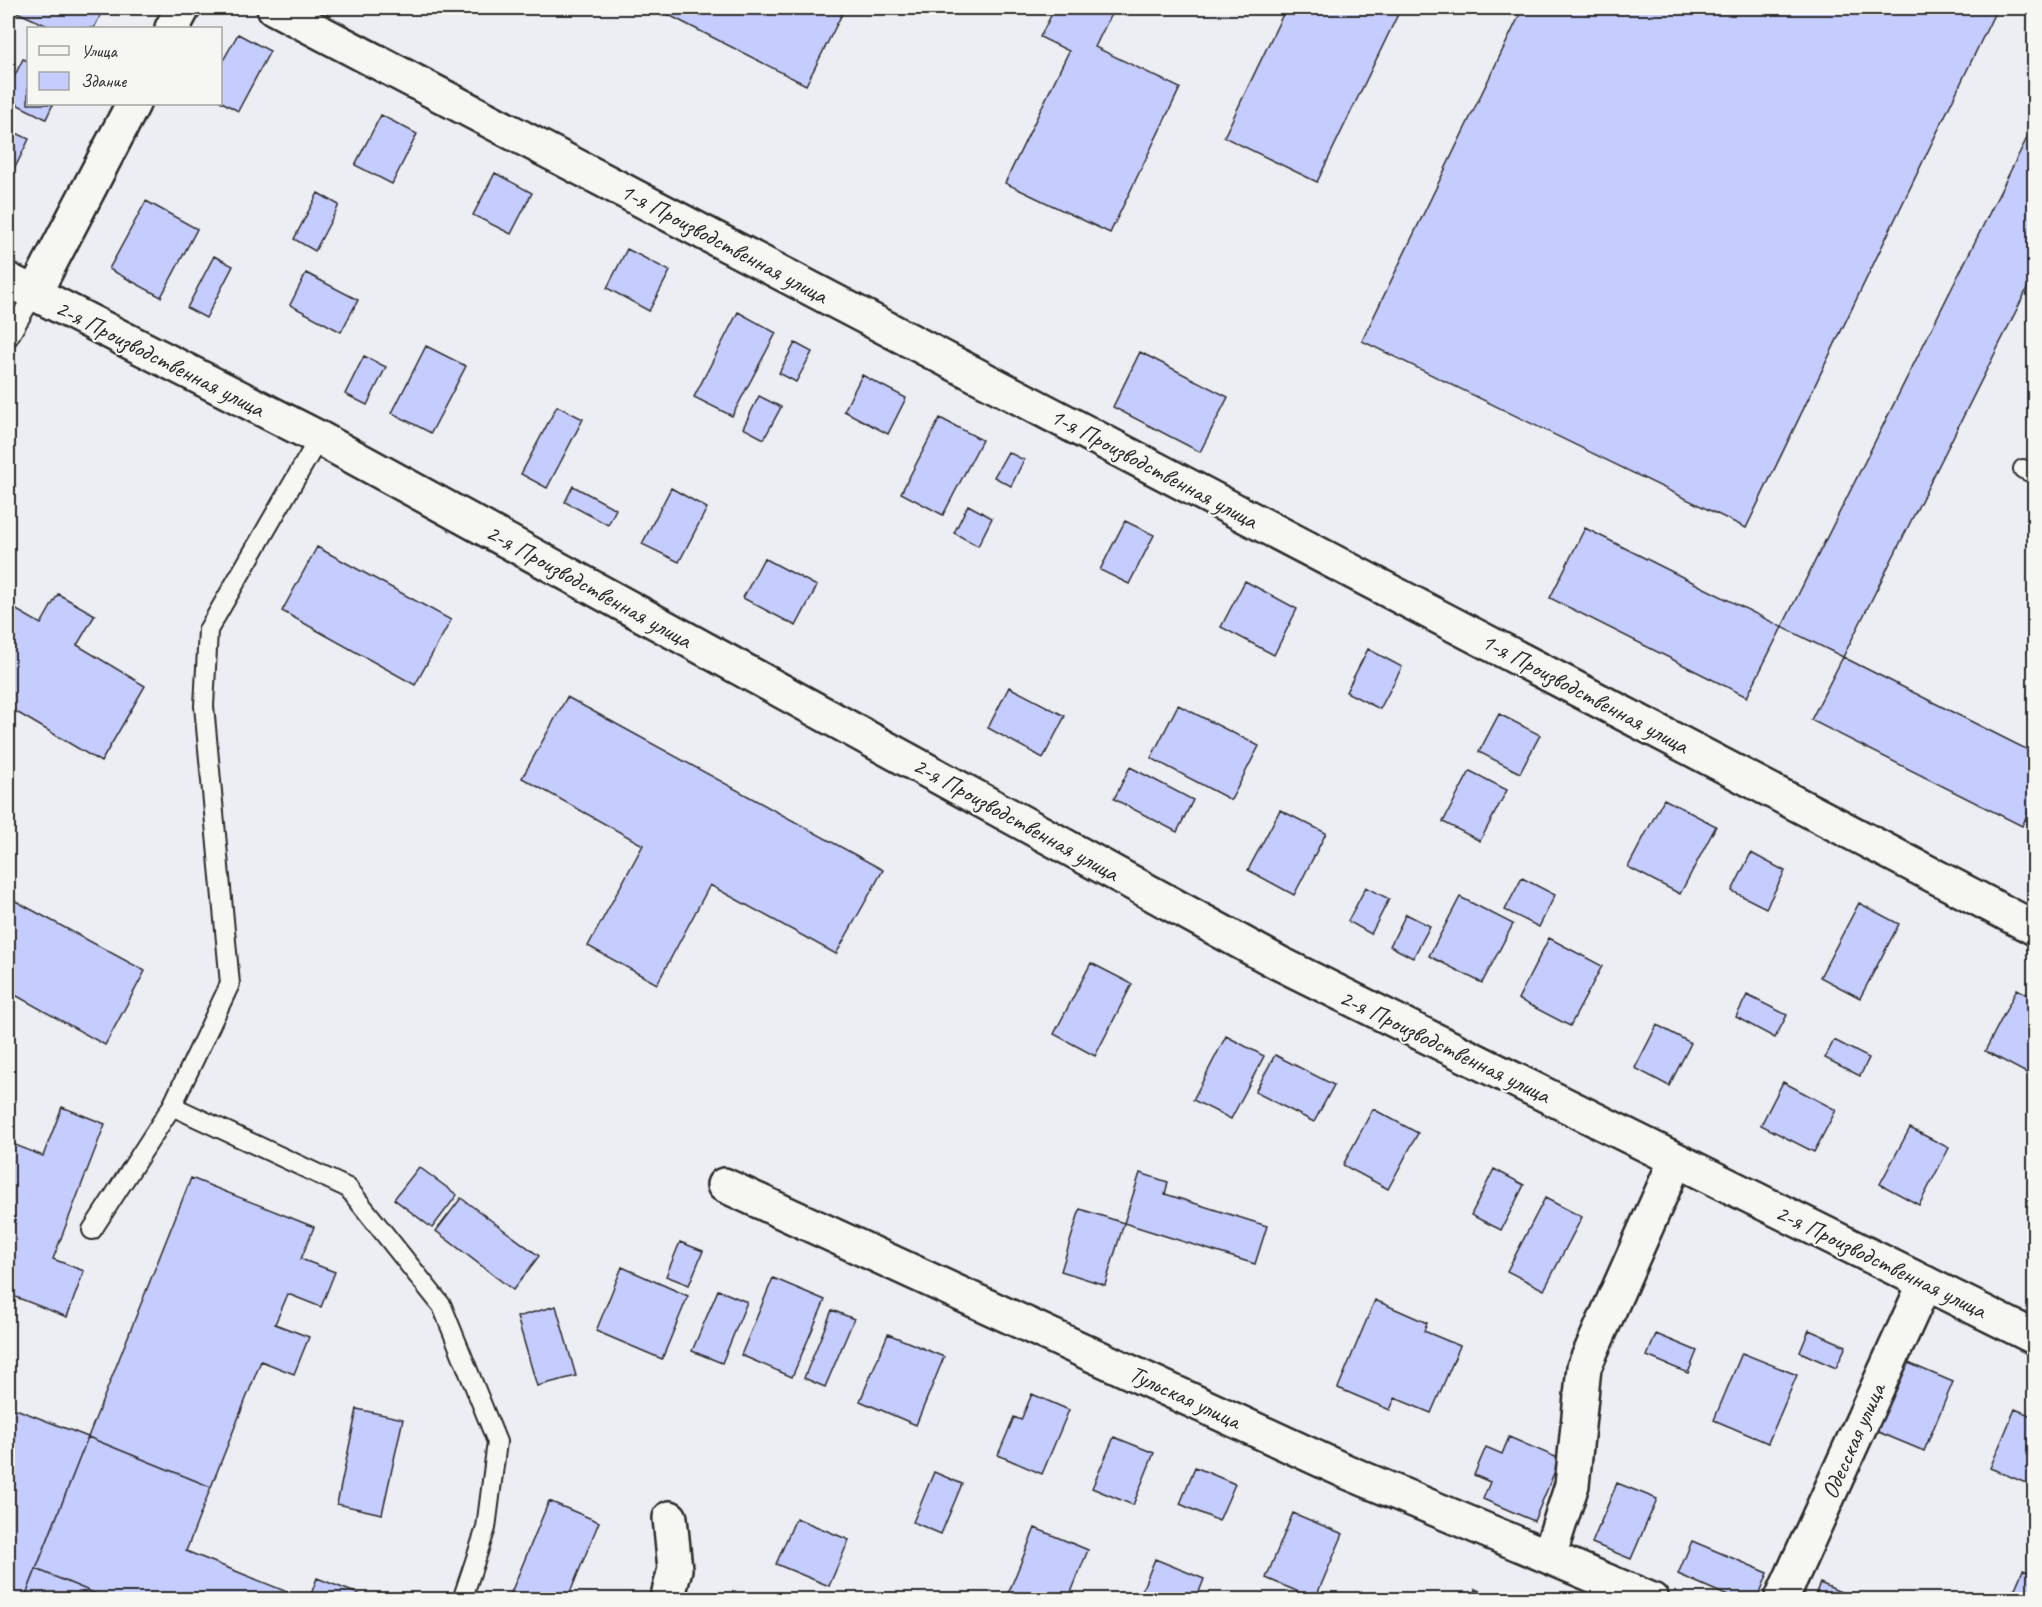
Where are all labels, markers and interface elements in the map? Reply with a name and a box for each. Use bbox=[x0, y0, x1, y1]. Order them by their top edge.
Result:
legend bbox=[27, 27, 222, 105]
text: Улица bbox=[81, 40, 118, 62]
text: Здание bbox=[81, 70, 127, 92]
street label: 1-я Производственная улица bbox=[615, 176, 834, 311]
street label: 2-я Производственная улица bbox=[50, 292, 271, 424]
street label: 1-я Производственная улица bbox=[1045, 401, 1264, 536]
street label: 2-я Производственная улица bbox=[481, 517, 698, 656]
street label: 1-я Производственная улица bbox=[1476, 626, 1695, 761]
street label: 2-я Производственная улица bbox=[908, 750, 1125, 889]
street label: 2-я Производственная улица bbox=[1335, 982, 1557, 1111]
street label: 2-я Производственная улица bbox=[1771, 1197, 1993, 1326]
street label: Тульская улица bbox=[1125, 1358, 1247, 1437]
street label: Одесская улица bbox=[1814, 1377, 1893, 1503]

